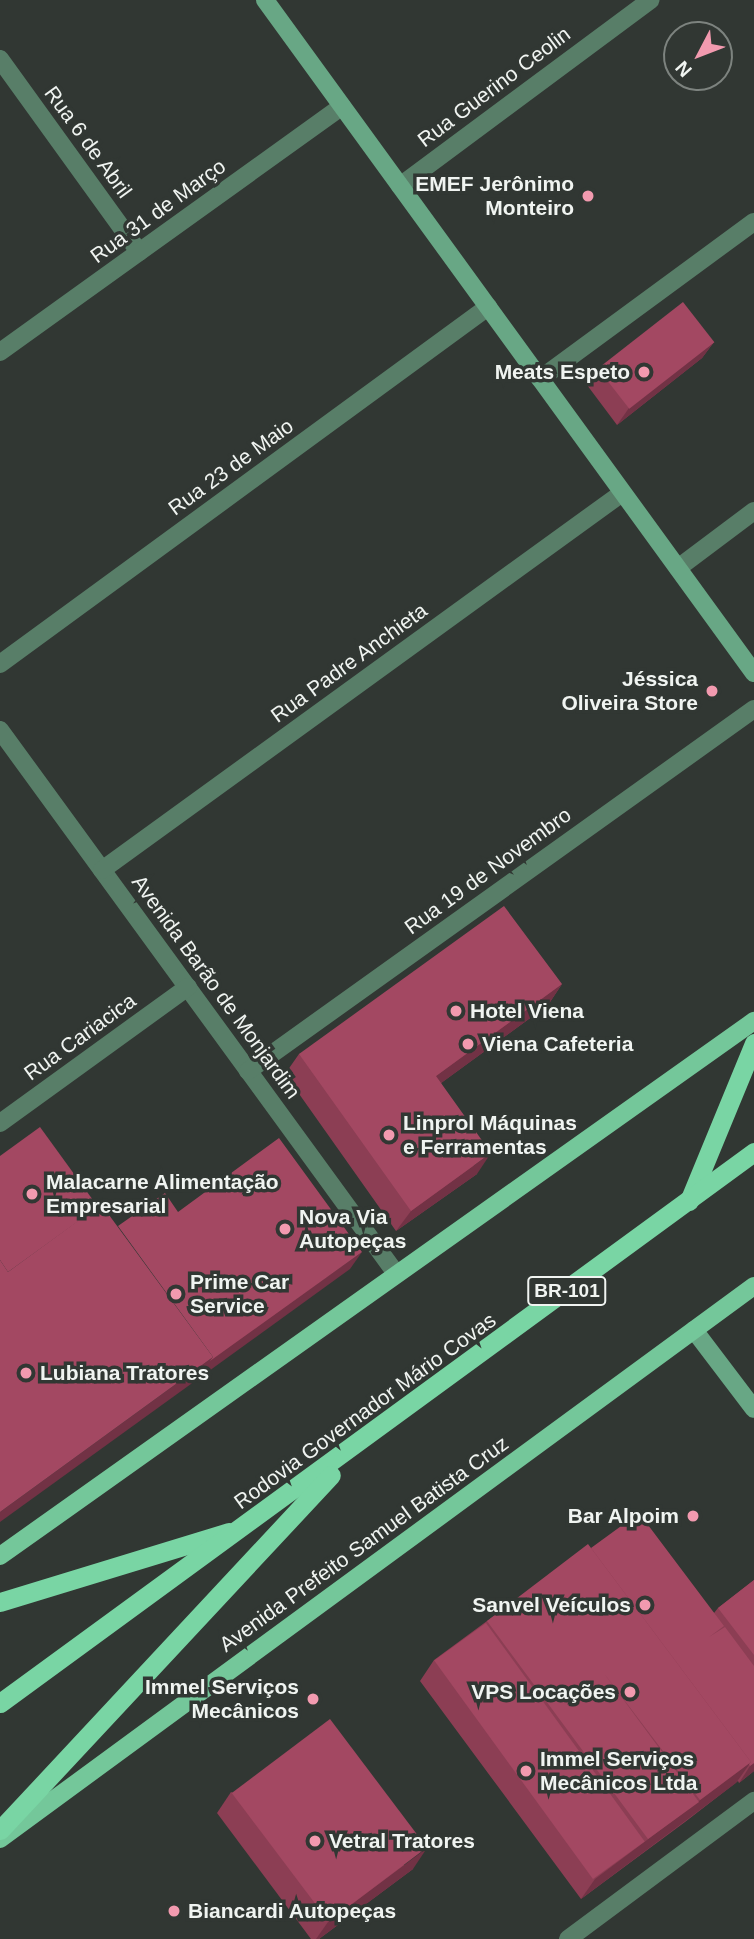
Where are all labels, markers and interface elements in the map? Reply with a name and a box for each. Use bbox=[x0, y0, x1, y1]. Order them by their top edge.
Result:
street label: Rua Guerino Ceolin bbox=[413, 21, 575, 153]
north arrow bbox=[663, 21, 733, 91]
text: N bbox=[671, 57, 696, 81]
street label: Rua 6 de Abril bbox=[39, 81, 137, 203]
street label: Rua 31 de Março bbox=[85, 153, 231, 269]
place label: EMEF Jerônimo Monteiro bbox=[415, 171, 574, 221]
marker: EMEF Jerônimo Monteiro bbox=[580, 188, 596, 204]
place label: Meats Espeto bbox=[495, 359, 630, 385]
marker: Meats Espeto bbox=[636, 364, 652, 380]
street label: Rua 23 de Maio bbox=[164, 413, 298, 521]
street label: Rua Padre Anchieta bbox=[266, 598, 432, 728]
place label: Jéssica Oliveira Store bbox=[561, 666, 698, 716]
marker: Jéssica Oliveira Store bbox=[704, 683, 720, 699]
street label: Rua 19 de Novembro bbox=[400, 802, 576, 940]
street label: Avenida Barão de Monjardim bbox=[126, 870, 306, 1104]
street label: Rua Cariacica bbox=[19, 988, 141, 1086]
place label: Hotel Viena bbox=[470, 998, 584, 1024]
marker: Hotel Viena bbox=[448, 1003, 464, 1019]
place label: Viena Cafeteria bbox=[482, 1031, 633, 1057]
marker: Viena Cafeteria bbox=[460, 1036, 476, 1052]
place label: Linprol Máquinas e Ferramentas bbox=[403, 1110, 577, 1160]
marker: Linprol Máquinas e Ferramentas bbox=[381, 1127, 397, 1143]
place label: Malacarne Alimentação Empresarial bbox=[46, 1169, 279, 1219]
marker: Malacarne Alimentação Empresarial bbox=[24, 1186, 40, 1202]
place label: Nova Via Autopeças bbox=[299, 1204, 406, 1254]
marker: Nova Via Autopeças bbox=[277, 1221, 293, 1237]
place label: Prime Car Service bbox=[190, 1269, 289, 1319]
road number: BR-101 bbox=[527, 1275, 607, 1306]
marker: Prime Car Service bbox=[168, 1286, 184, 1302]
street label: Rodovia Governador Mário Covas bbox=[229, 1308, 501, 1514]
place label: Lubiana Tratores bbox=[40, 1360, 209, 1386]
marker: Lubiana Tratores bbox=[18, 1365, 34, 1381]
street label: Avenida Prefeito Samuel Batista Cruz bbox=[215, 1431, 513, 1657]
place label: Bar Alpoim bbox=[567, 1503, 679, 1529]
marker: Bar Alpoim bbox=[685, 1508, 701, 1524]
place label: Sanvel Veículos bbox=[472, 1592, 631, 1618]
marker: Sanvel Veículos bbox=[637, 1597, 653, 1613]
place label: Immel Serviços Mecânicos bbox=[145, 1674, 299, 1724]
place label: VPS Locações bbox=[471, 1679, 616, 1705]
marker: VPS Locações bbox=[622, 1684, 638, 1700]
marker: Immel Serviços Mecânicos bbox=[305, 1691, 321, 1707]
place label: Immel Serviços Mecânicos Ltda bbox=[540, 1746, 698, 1796]
marker: Immel Serviços Mecânicos Ltda bbox=[518, 1763, 534, 1779]
place label: Vetral Tratores bbox=[329, 1828, 475, 1854]
marker: Vetral Tratores bbox=[307, 1833, 323, 1849]
place label: Biancardi Autopeças bbox=[188, 1898, 397, 1924]
marker: Biancardi Autopeças bbox=[166, 1903, 182, 1919]

